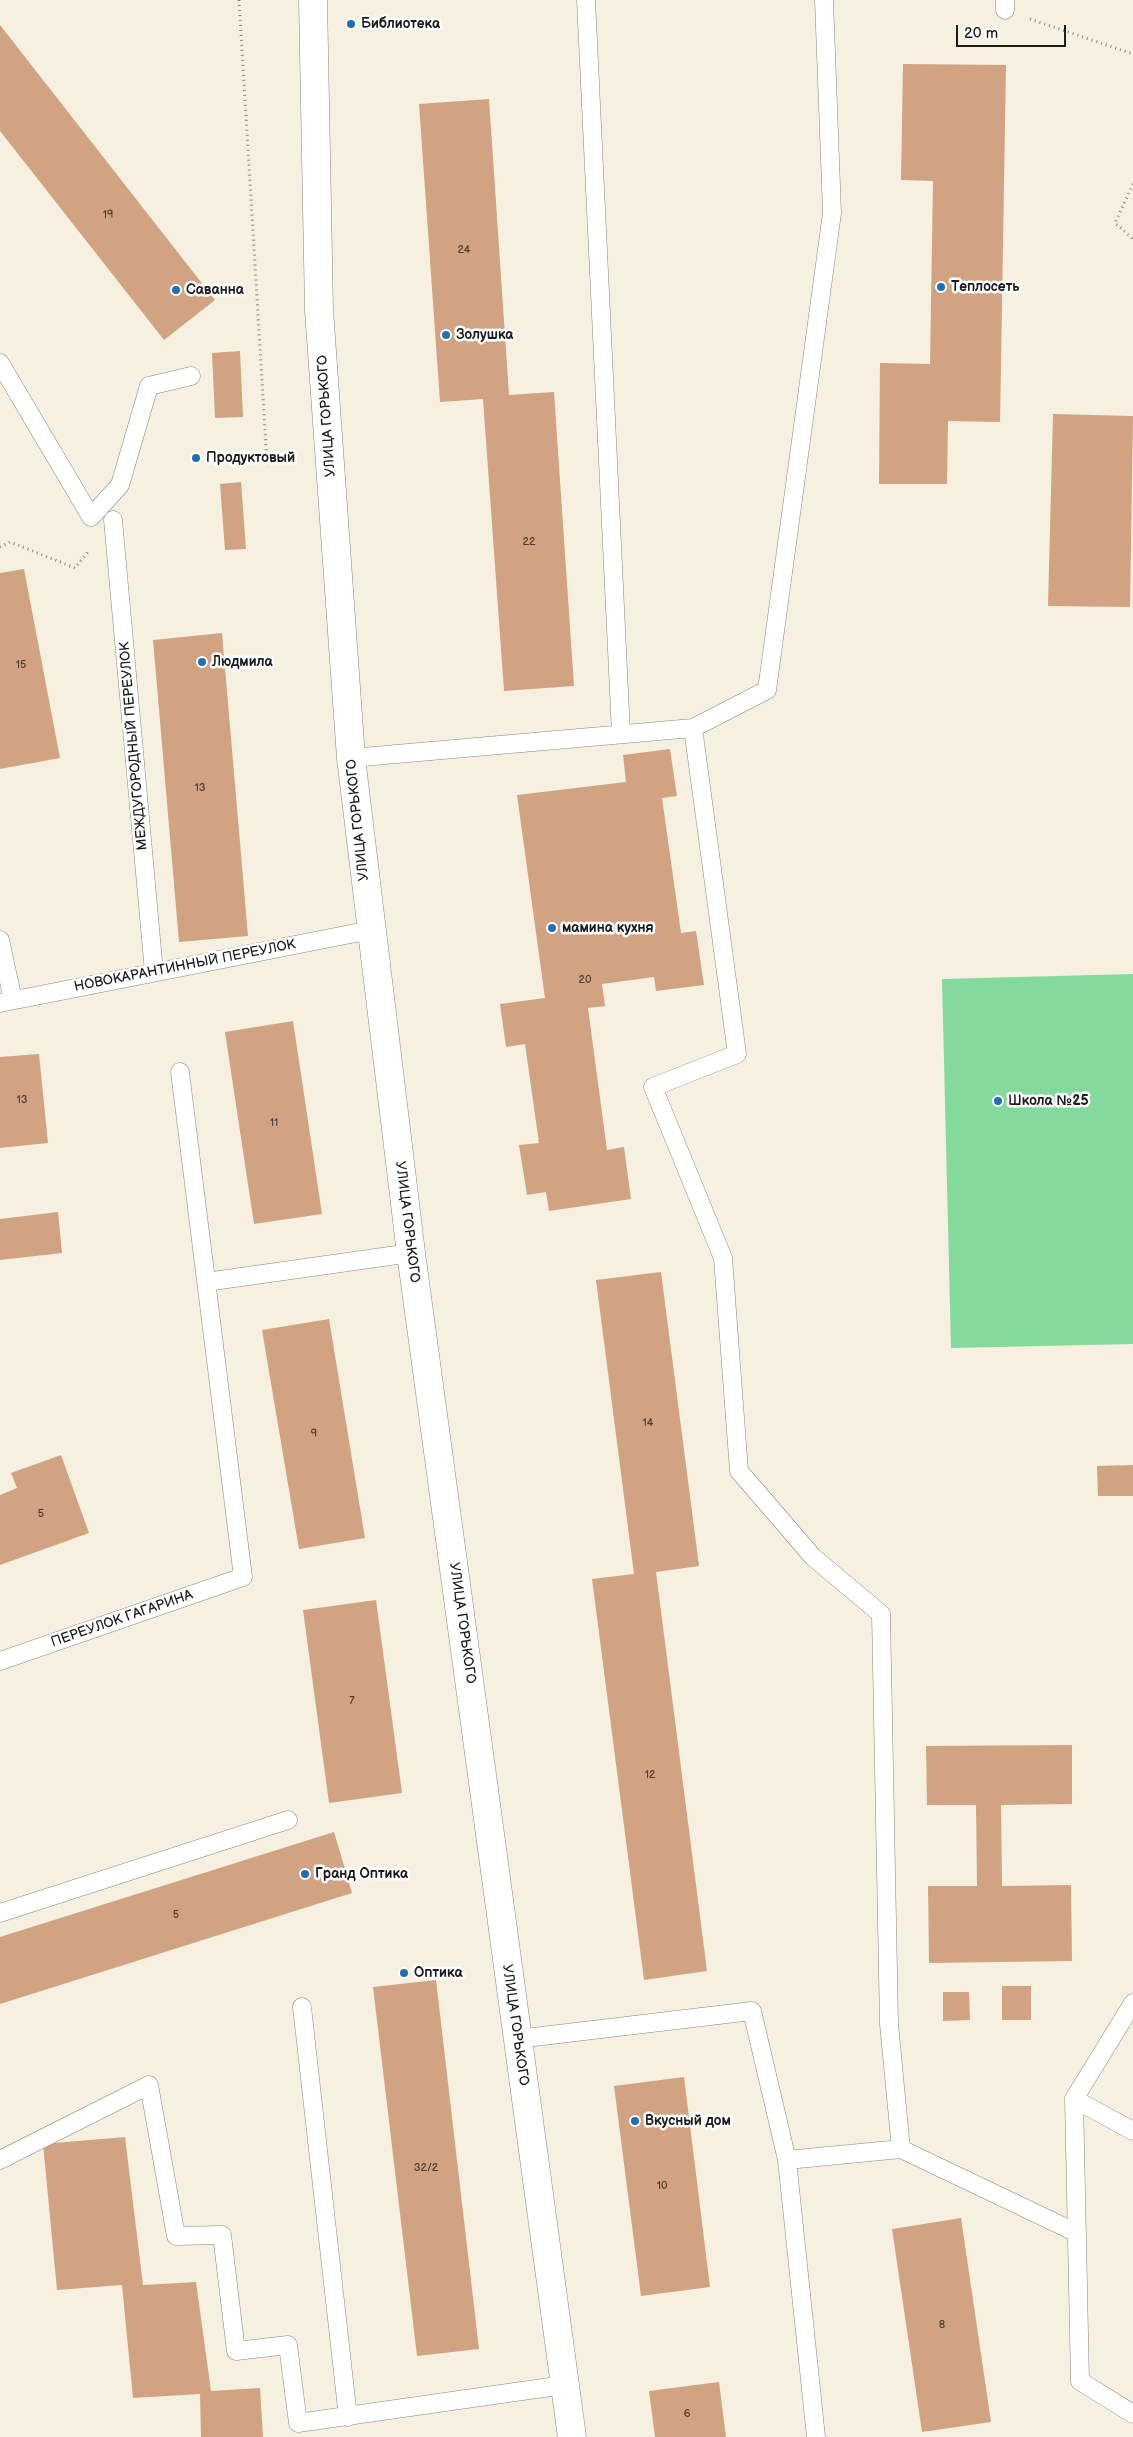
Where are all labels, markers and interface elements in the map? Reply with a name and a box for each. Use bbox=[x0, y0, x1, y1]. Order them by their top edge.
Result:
scale bar bbox=[958, 15, 1068, 47]
place label: Библиотека bbox=[361, 16, 440, 32]
marker: Библиотека bbox=[345, 18, 357, 30]
text: 20 m bbox=[964, 24, 998, 43]
house number: 19 bbox=[103, 208, 113, 222]
house number: 24 bbox=[457, 243, 471, 257]
place label: Теплосеть bbox=[951, 279, 1019, 295]
marker: Теплосеть bbox=[935, 281, 947, 293]
place label: Саванна bbox=[186, 282, 244, 298]
marker: Саванна bbox=[170, 284, 182, 296]
place label: Золушка bbox=[456, 327, 513, 343]
marker: Золушка bbox=[440, 329, 452, 341]
street label: УЛИЦА ГОРЬКОГО bbox=[314, 354, 340, 478]
place label: Продуктовый bbox=[206, 450, 295, 466]
marker: Продуктовый bbox=[190, 452, 202, 464]
house number: 22 bbox=[523, 535, 535, 549]
street label: МЕЖДУГОРОДНЫЙ ПЕРЕУЛОК bbox=[117, 641, 151, 851]
place label: Людмила bbox=[212, 654, 273, 670]
marker: Людмила bbox=[196, 656, 208, 668]
house number: 15 bbox=[16, 658, 26, 672]
street label: УЛИЦА ГОРЬКОГО bbox=[343, 758, 373, 882]
house number: 13 bbox=[194, 781, 206, 795]
place label: мамина кухня bbox=[562, 920, 654, 936]
marker: мамина кухня bbox=[546, 922, 558, 934]
street label: НОВОКАРАНТИННЫЙ ПЕРЕУЛОК bbox=[73, 936, 297, 996]
house number: 20 bbox=[579, 973, 591, 987]
house number: 13 bbox=[16, 1093, 28, 1107]
place label: Школа №25 bbox=[1008, 1093, 1089, 1109]
marker: Школа №25 bbox=[992, 1095, 1004, 1107]
house number: 11 bbox=[270, 1116, 278, 1130]
street label: УЛИЦА ГОРЬКОГО bbox=[391, 1160, 423, 1284]
house number: 14 bbox=[643, 1416, 653, 1430]
house number: 9 bbox=[311, 1427, 317, 1441]
house number: 5 bbox=[38, 1507, 44, 1521]
street label: УЛИЦА ГОРЬКОГО bbox=[445, 1561, 479, 1685]
street label: ПЕРЕУЛОК ГАГАРИНА bbox=[49, 1587, 195, 1651]
house number: 7 bbox=[349, 1694, 355, 1708]
house number: 12 bbox=[645, 1768, 655, 1782]
place label: Гранд Оптика bbox=[315, 1866, 408, 1882]
marker: Гранд Оптика bbox=[299, 1868, 311, 1880]
house number: 5 bbox=[173, 1908, 179, 1922]
street label: УЛИЦА ГОРЬКОГО bbox=[498, 1963, 532, 2087]
place label: Оптика bbox=[414, 1965, 463, 1981]
marker: Оптика bbox=[398, 1967, 410, 1979]
place label: Вкусный дом bbox=[645, 2113, 731, 2129]
marker: Вкусный дом bbox=[629, 2115, 641, 2127]
house number: 32/2 bbox=[414, 2161, 438, 2175]
house number: 10 bbox=[657, 2179, 667, 2193]
house number: 8 bbox=[939, 2318, 945, 2332]
house number: 6 bbox=[684, 2407, 690, 2421]

